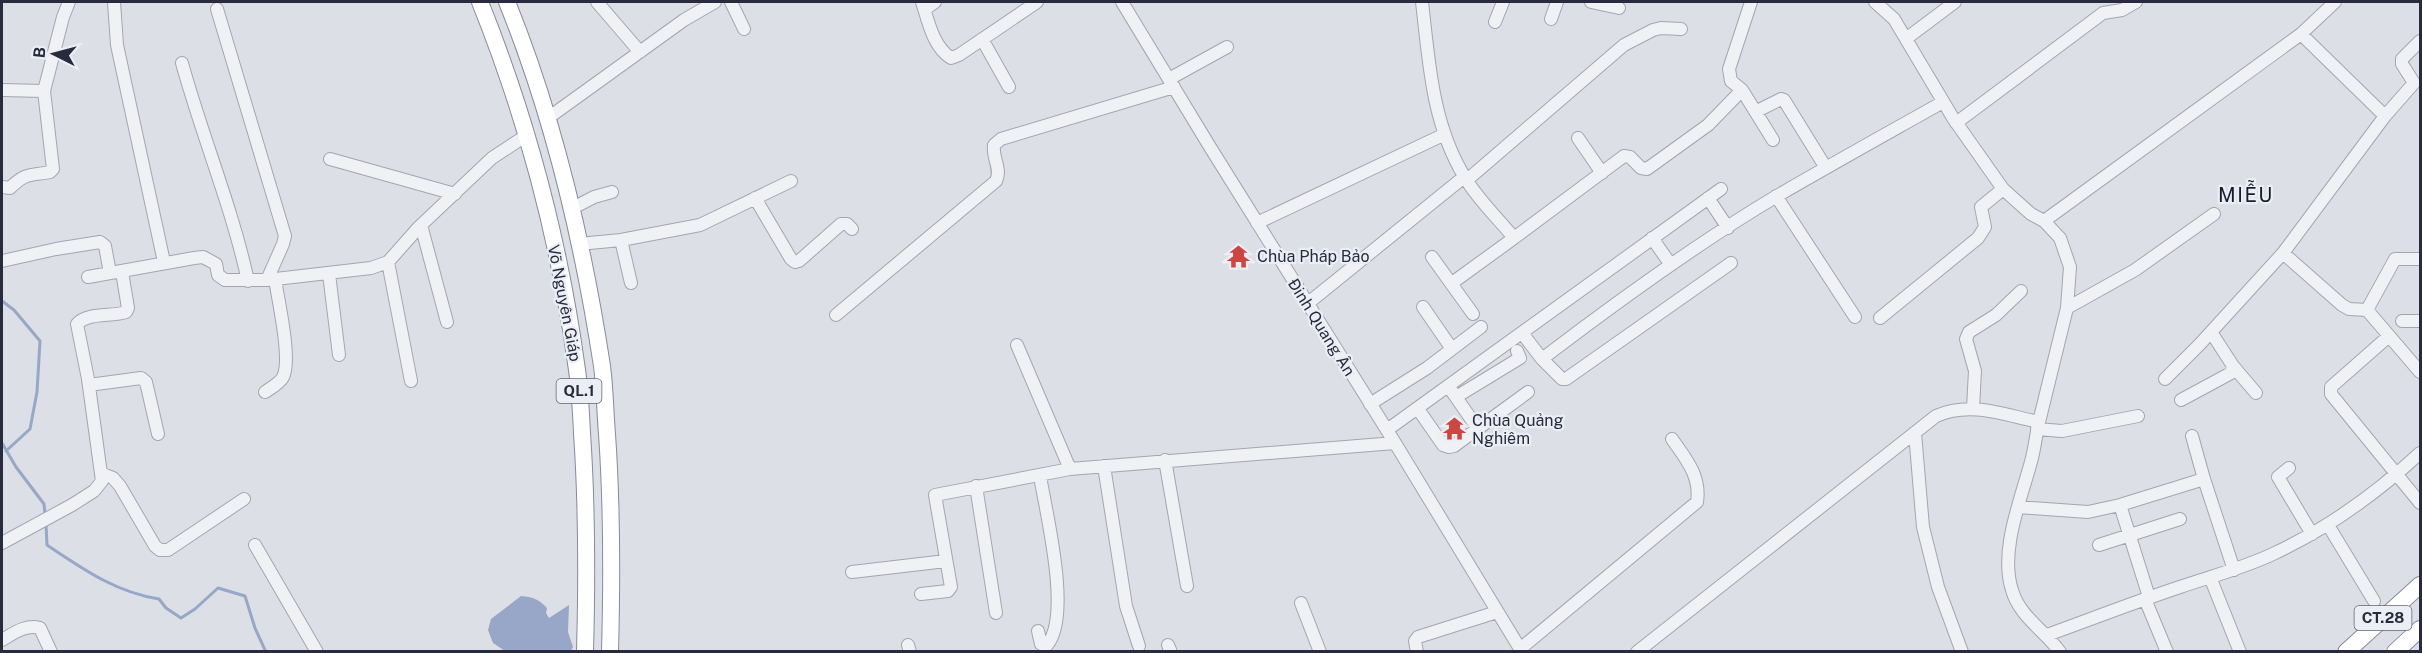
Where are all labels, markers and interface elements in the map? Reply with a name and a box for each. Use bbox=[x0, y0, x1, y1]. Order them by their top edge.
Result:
north arrow bbox=[24, 24, 84, 84]
text: B bbox=[30, 46, 50, 59]
district label: MIỄU bbox=[2218, 179, 2274, 207]
street label: Võ Nguyên Giáp bbox=[544, 243, 585, 363]
temple icon: Chùa Pháp Bảo bbox=[1226, 243, 1252, 269]
place label: Chùa Pháp Bảo bbox=[1257, 247, 1369, 266]
street label: Đinh Quang Ân bbox=[1284, 274, 1360, 380]
road number: QL.1 bbox=[556, 379, 602, 403]
place label: Chùa Quảng Nghiêm bbox=[1472, 411, 1564, 448]
temple icon: Chùa Quảng Nghiêm bbox=[1441, 416, 1467, 442]
road number: CT.28 bbox=[2354, 606, 2412, 630]

